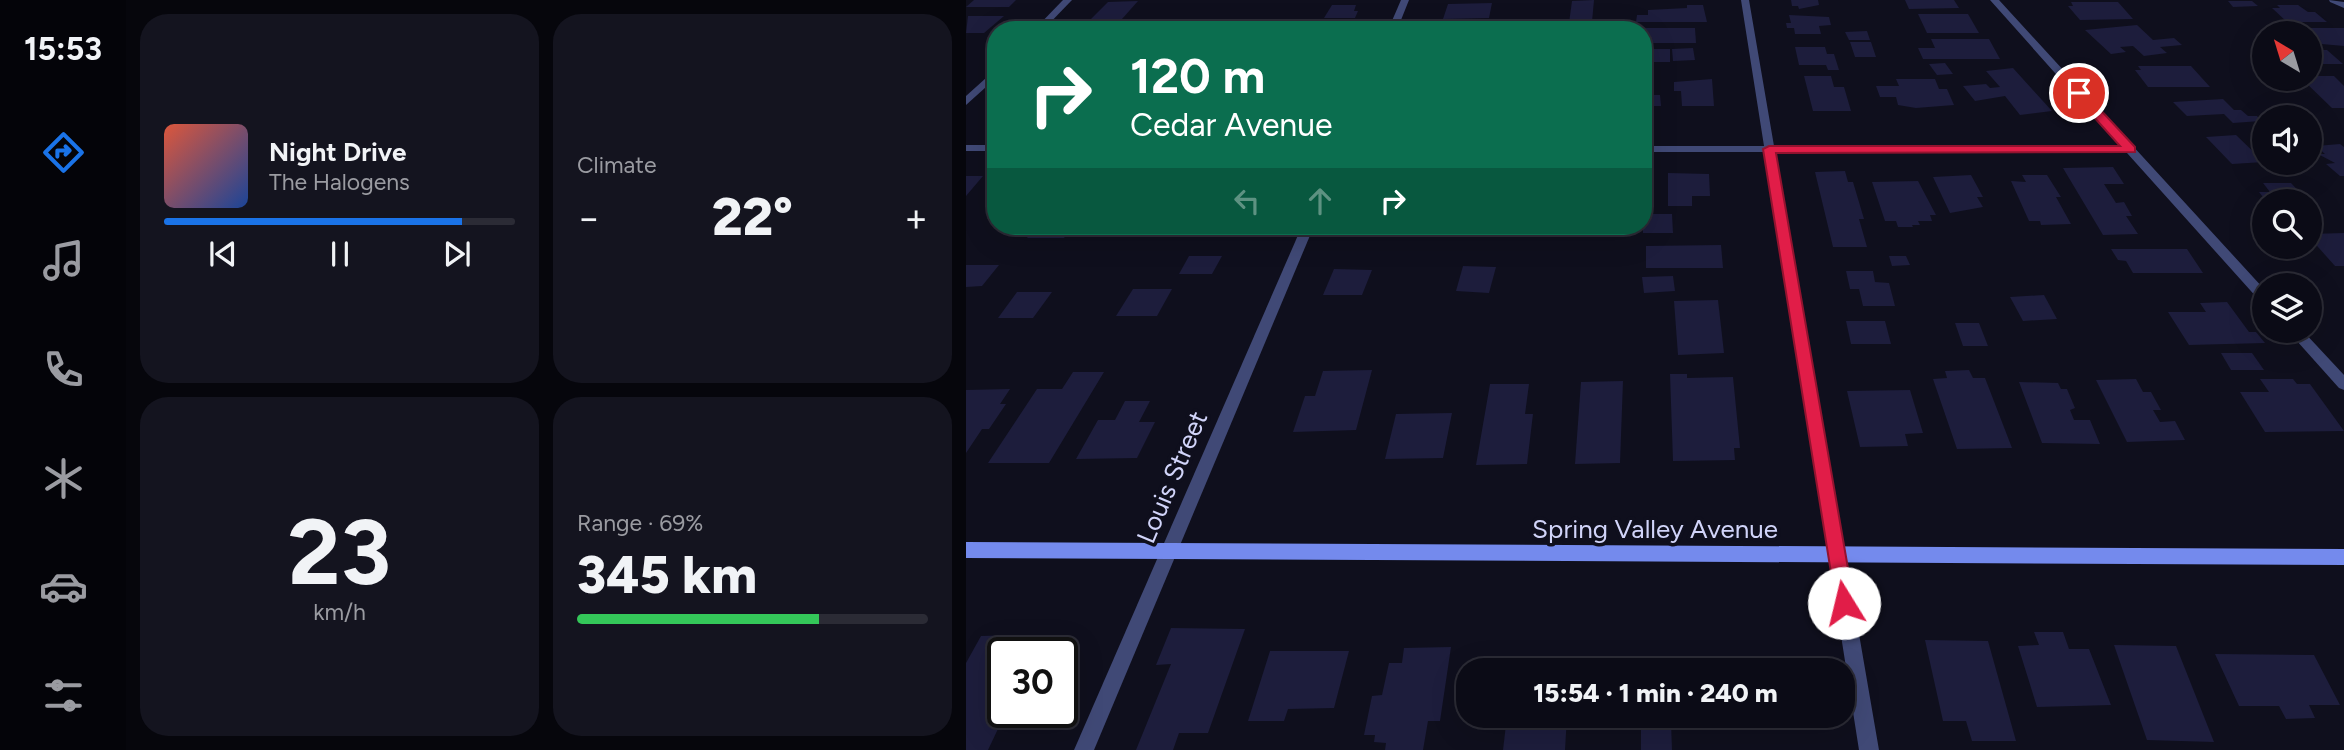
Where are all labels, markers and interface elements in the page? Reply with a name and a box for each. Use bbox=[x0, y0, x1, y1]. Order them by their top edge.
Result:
north arrow bbox=[2252, 21, 2322, 91]
map controls bbox=[2252, 21, 2322, 343]
text: 15:53 bbox=[24, 30, 102, 68]
text: 120 m bbox=[1130, 46, 1265, 105]
icon: right bbox=[1015, 49, 1106, 140]
pin bbox=[2049, 63, 2109, 123]
icon: arrive bbox=[2060, 74, 2098, 112]
button: sound bbox=[2252, 105, 2322, 175]
text: Cedar Avenue bbox=[1130, 106, 1333, 144]
icon: directions bbox=[39, 128, 88, 177]
text: Night Drive bbox=[269, 136, 406, 168]
text: Climate bbox=[577, 151, 656, 179]
text: The Halogens bbox=[269, 168, 410, 196]
icon: left bbox=[1228, 182, 1266, 220]
icon: ahead bbox=[1301, 182, 1339, 220]
icon: right bbox=[1374, 182, 1412, 220]
text: 22° bbox=[712, 186, 793, 248]
button: search bbox=[2252, 189, 2322, 259]
text: − bbox=[577, 195, 601, 241]
text: + bbox=[904, 195, 928, 241]
icon: previous bbox=[204, 235, 242, 273]
icon: pause bbox=[321, 235, 359, 273]
icon: next bbox=[438, 235, 476, 273]
icon: music bbox=[39, 236, 88, 285]
button: layers bbox=[2252, 273, 2322, 343]
icon: phone bbox=[39, 345, 88, 394]
street label: Louis Street bbox=[1130, 406, 1214, 548]
icon: climate bbox=[39, 454, 88, 503]
text: 23 bbox=[288, 498, 391, 607]
text: Range · 69% bbox=[577, 509, 703, 537]
street label: Spring Valley Avenue bbox=[1532, 513, 1778, 545]
text: 345 km bbox=[577, 544, 757, 606]
icon: car bbox=[39, 562, 88, 611]
position arrow bbox=[1807, 566, 1881, 640]
text: km/h bbox=[313, 598, 366, 626]
speed limit sign: 30 bbox=[987, 637, 1078, 728]
icon: filters bbox=[39, 671, 88, 720]
text: 15:54 · 1 min · 240 m bbox=[1533, 677, 1778, 709]

